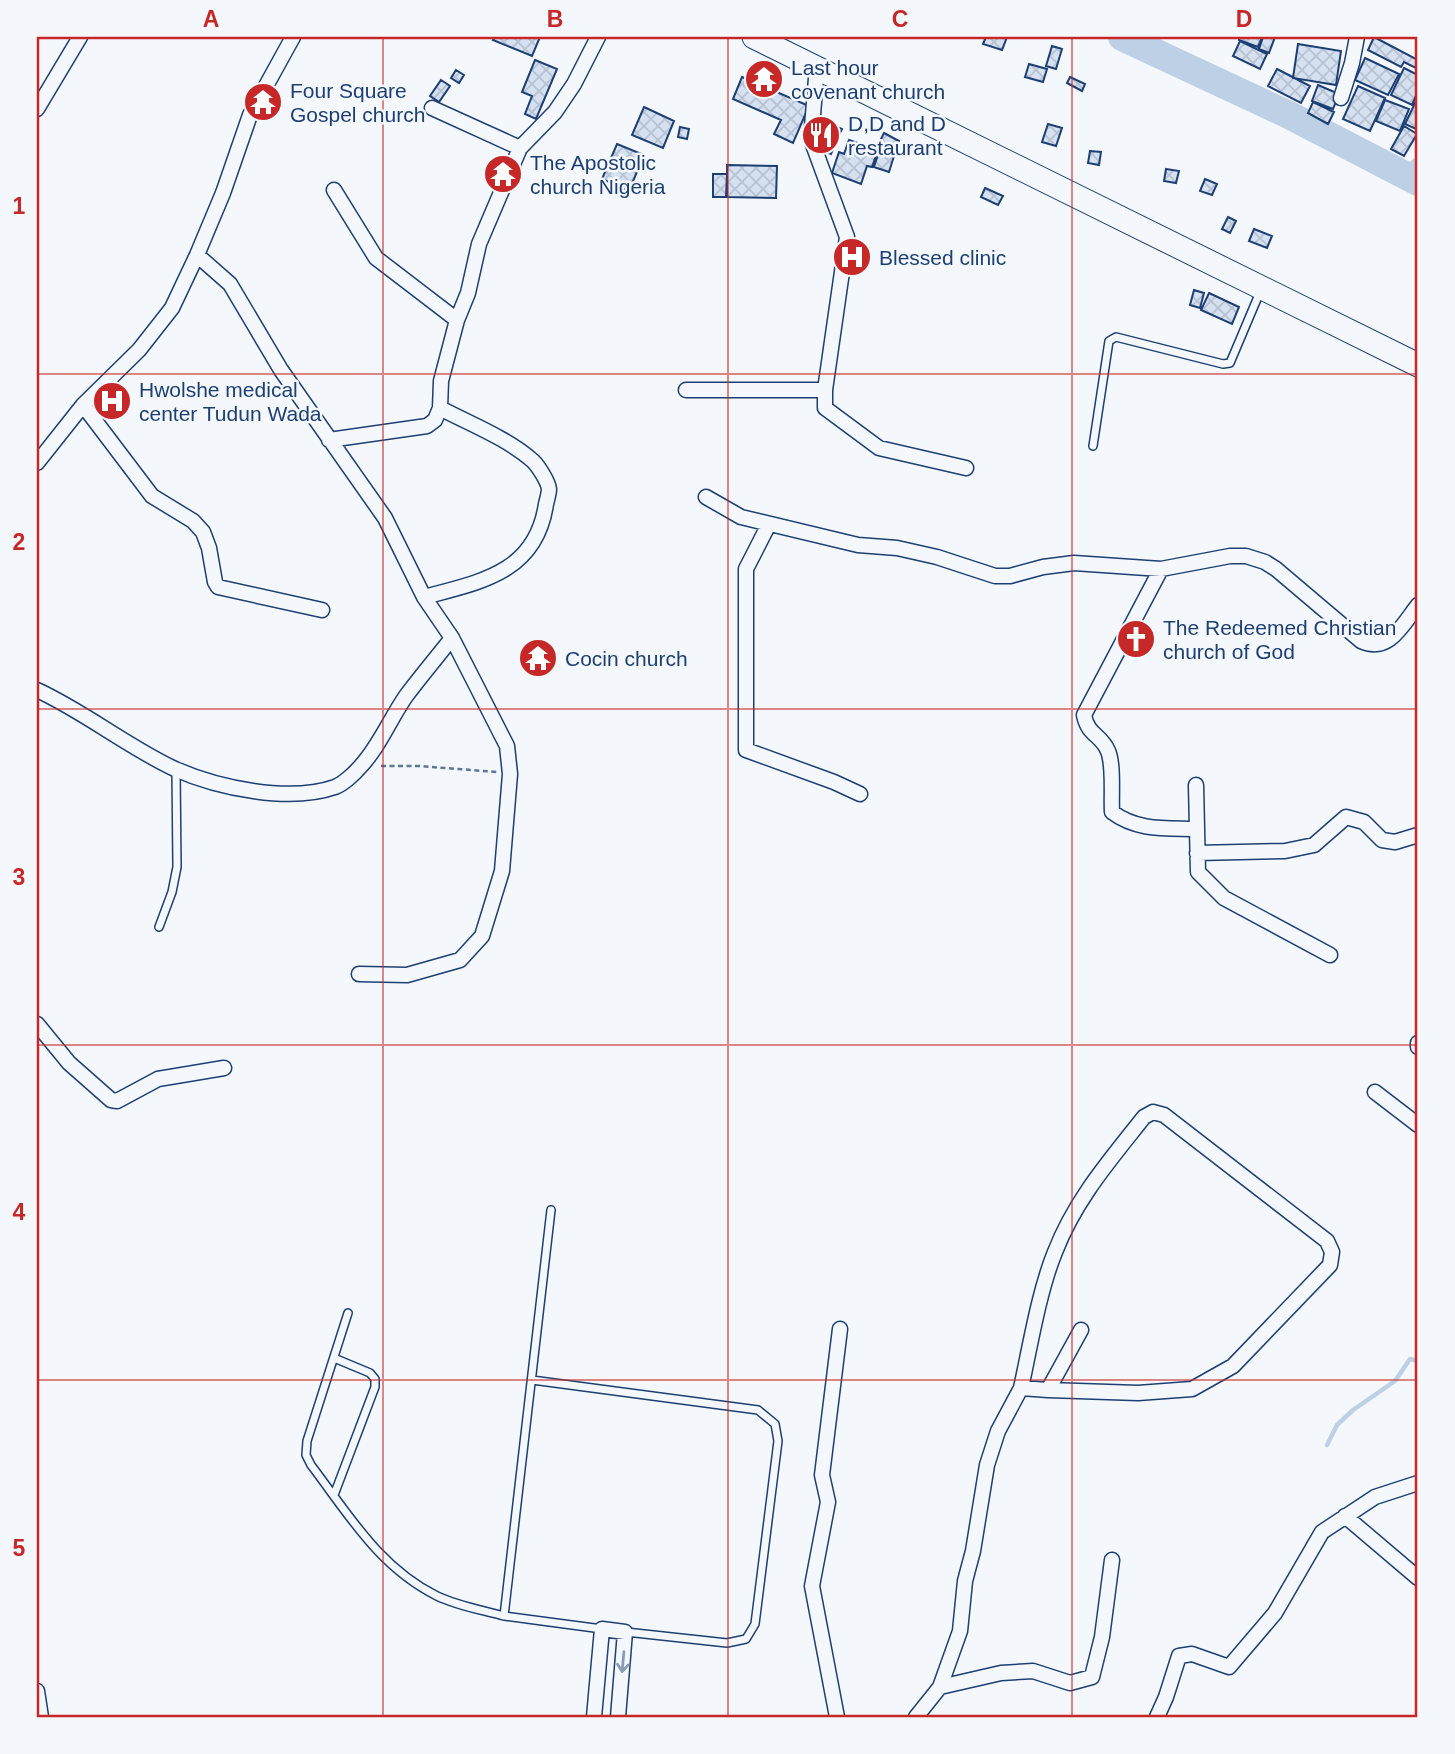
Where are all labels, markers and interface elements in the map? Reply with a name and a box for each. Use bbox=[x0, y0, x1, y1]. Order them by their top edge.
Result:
text: A bbox=[203, 6, 219, 32]
text: B bbox=[547, 6, 563, 32]
text: C bbox=[892, 6, 908, 32]
text: D bbox=[1236, 6, 1252, 32]
place label: Last hour covenant church bbox=[791, 56, 945, 103]
temple icon: Last hour covenant church bbox=[743, 58, 785, 100]
place label: Four Square Gospel church bbox=[290, 79, 425, 126]
temple icon: Four Square Gospel church bbox=[242, 81, 284, 123]
place label: D,D and D restaurant bbox=[848, 112, 946, 159]
restaurant icon: D,D and D restaurant bbox=[800, 114, 842, 156]
place label: The Apostolic church Nigeria bbox=[530, 151, 666, 198]
temple icon: The Apostolic church Nigeria bbox=[482, 153, 524, 195]
text: 1 bbox=[13, 193, 26, 219]
hospital icon: Blessed clinic bbox=[831, 236, 873, 278]
place label: Blessed clinic bbox=[879, 246, 1006, 269]
place label: Hwolshe medical center Tudun Wada bbox=[139, 378, 322, 425]
hospital icon: Hwolshe medical center Tudun Wada bbox=[91, 380, 133, 422]
text: 2 bbox=[13, 529, 25, 555]
place label: The Redeemed Christian church of God bbox=[1163, 616, 1396, 663]
church icon: The Redeemed Christian church of God bbox=[1115, 618, 1157, 660]
temple icon: Cocin church bbox=[517, 637, 559, 679]
place label: Cocin church bbox=[565, 647, 688, 670]
text: 3 bbox=[13, 864, 25, 890]
text: 4 bbox=[13, 1199, 26, 1225]
text: 5 bbox=[13, 1535, 26, 1561]
one-way arrow bbox=[616, 1650, 629, 1672]

